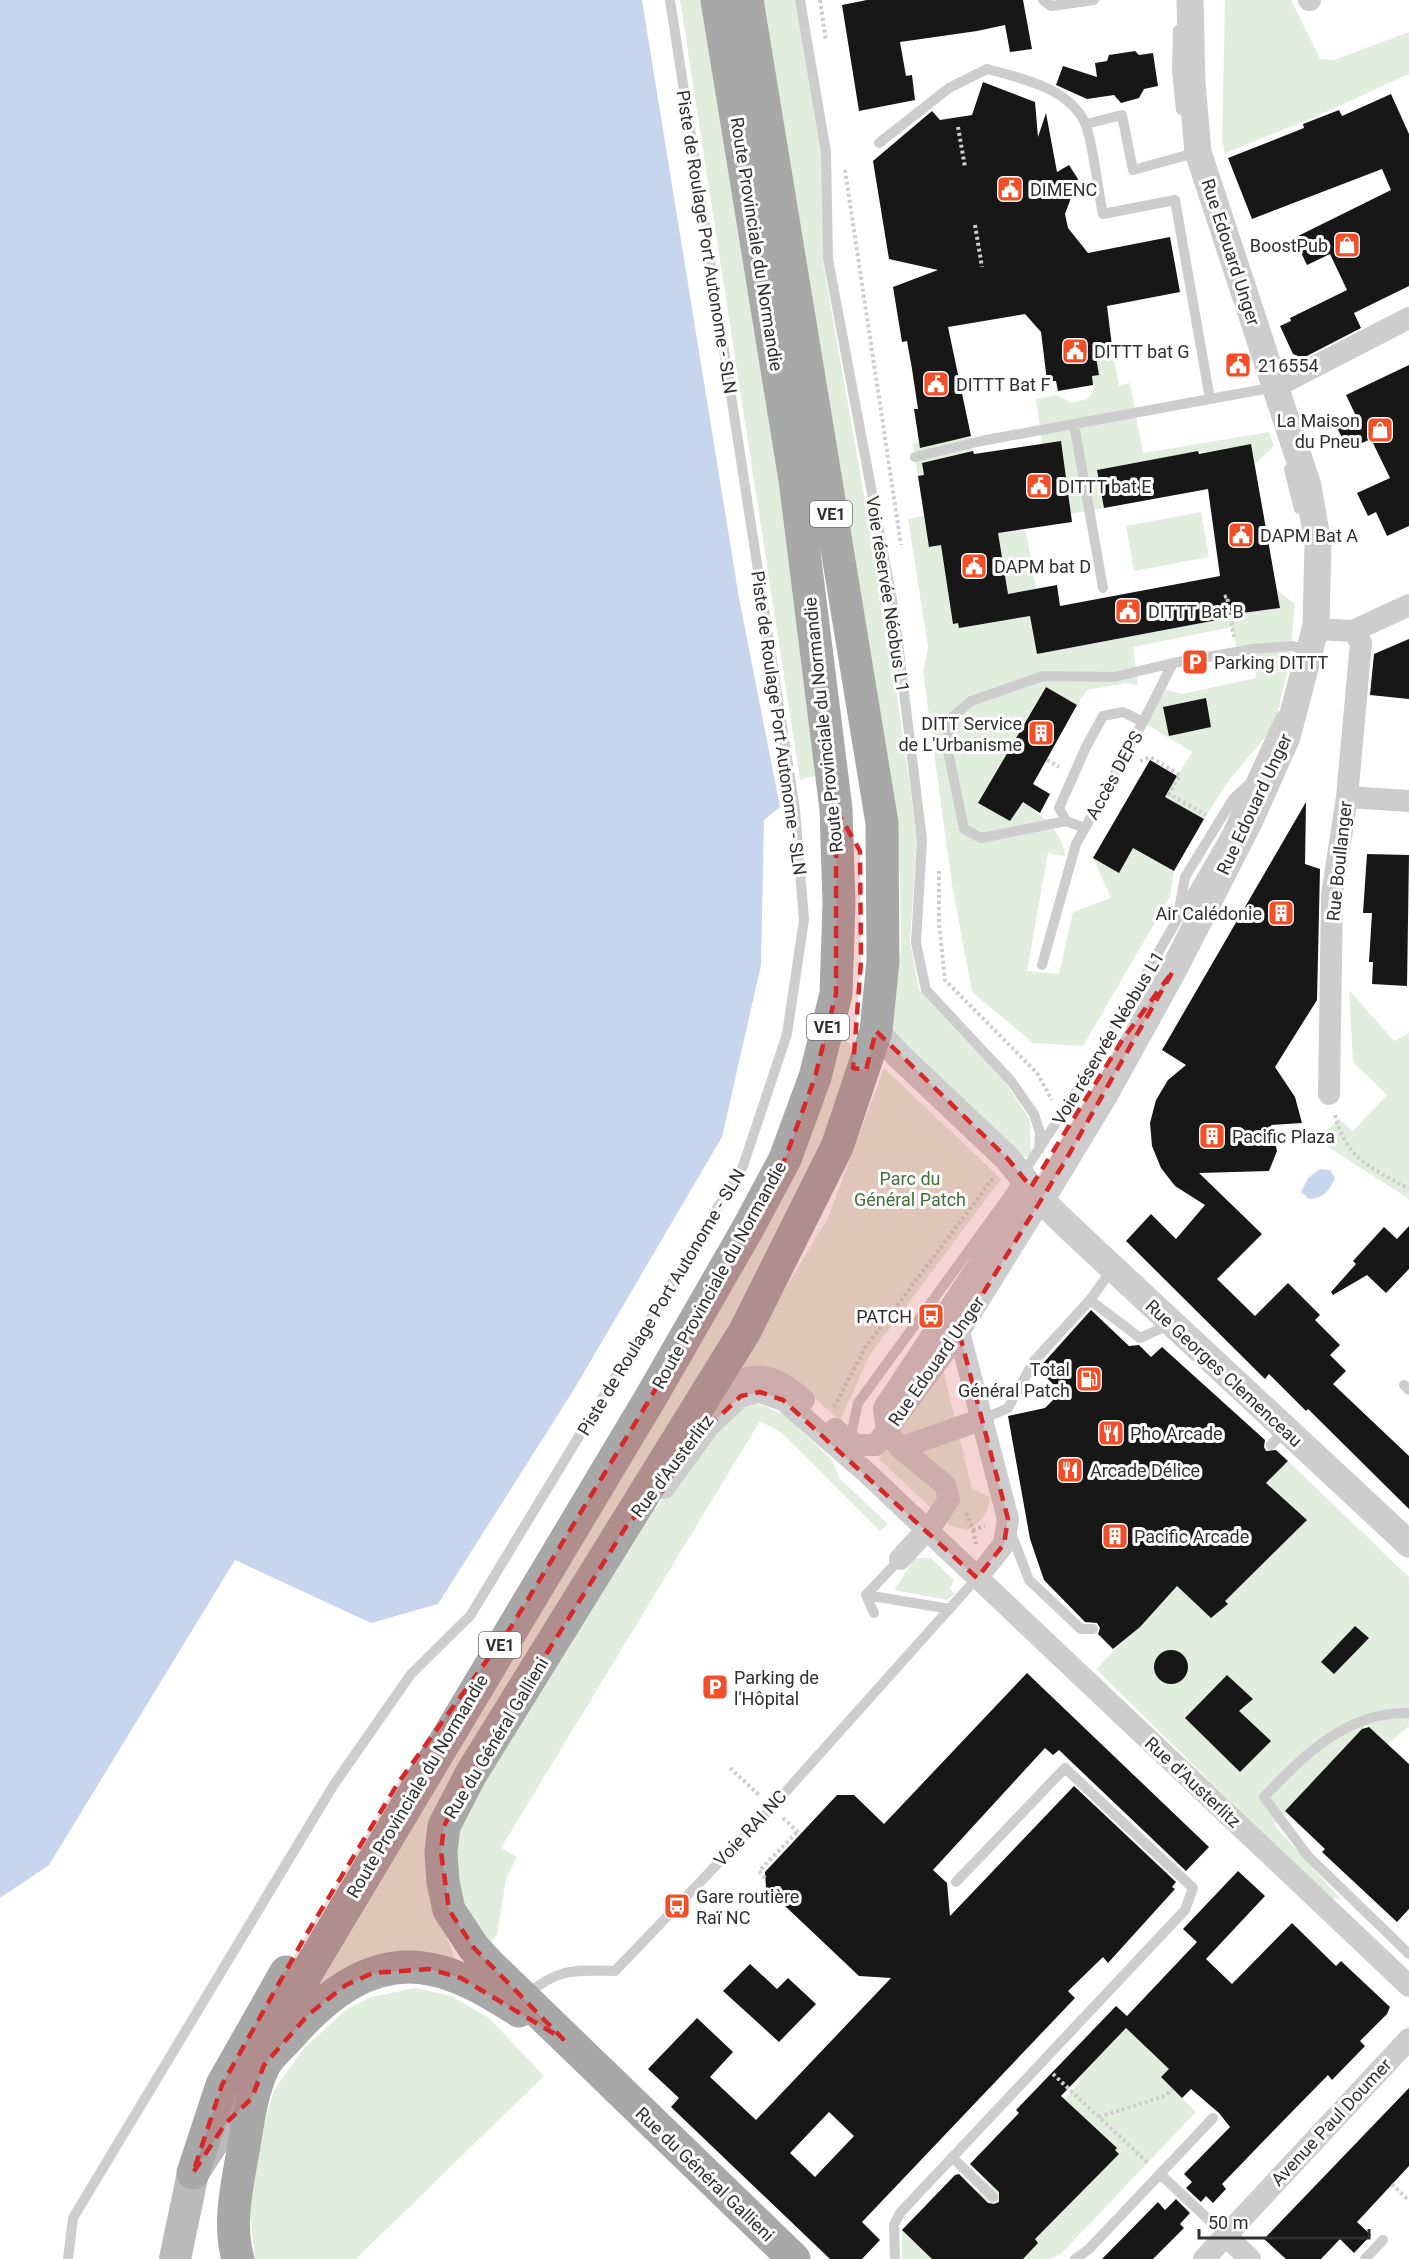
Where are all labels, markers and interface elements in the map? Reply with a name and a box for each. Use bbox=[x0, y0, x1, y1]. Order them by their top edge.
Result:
street label: Piste de Roulage Port Autonome - SLN bbox=[673, 89, 741, 395]
street label: Route Provinciale du Normandie bbox=[727, 115, 787, 373]
public building icon: DIMENC bbox=[995, 174, 1025, 204]
street label: Rue Edouard Unger bbox=[1197, 176, 1265, 328]
place label: DIMENC bbox=[1030, 179, 1097, 200]
shop icon: BoostPub bbox=[1332, 230, 1362, 260]
place label: BoostPub bbox=[1250, 235, 1328, 256]
public building icon: DITTT bat G bbox=[1060, 336, 1090, 366]
place label: DITTT bat G bbox=[1094, 341, 1190, 362]
public building icon: 216554 bbox=[1223, 350, 1253, 380]
place label: 216554 bbox=[1258, 355, 1319, 376]
public building icon: DITTT Bat F bbox=[921, 369, 951, 399]
place label: DITTT Bat F bbox=[956, 374, 1050, 395]
place label: La Maison du Pneu bbox=[1277, 410, 1360, 452]
shop icon: La Maison du Pneu bbox=[1365, 415, 1395, 445]
public building icon: DITTT bat E bbox=[1024, 471, 1054, 501]
place label: DITTT bat E bbox=[1058, 476, 1152, 497]
street label: Voie réservée Néobus L1 bbox=[862, 494, 914, 694]
road number: VE1 bbox=[810, 501, 852, 527]
public building icon: DAPM Bat A bbox=[1226, 520, 1256, 550]
place label: DAPM Bat A bbox=[1260, 525, 1358, 546]
public building icon: DAPM bat D bbox=[959, 551, 989, 581]
place label: DAPM bat D bbox=[994, 556, 1091, 577]
street label: Piste de Roulage Port Autonome - SLN bbox=[747, 569, 811, 877]
street label: Route Provinciale du Normandie bbox=[799, 596, 847, 854]
public building icon: DITTT Bat B bbox=[1113, 596, 1143, 626]
place label: DITTT Bat B bbox=[1148, 601, 1244, 622]
parking icon: Parking DITTT bbox=[1180, 647, 1210, 677]
place label: Parking DITTT bbox=[1214, 652, 1328, 673]
place label: DITT Service de L'Urbanisme bbox=[898, 713, 1022, 755]
building icon: DITT Service de L'Urbanisme bbox=[1026, 718, 1056, 748]
street label: Accès DEPS bbox=[1081, 727, 1147, 823]
street label: Rue Edouard Unger bbox=[1212, 730, 1296, 878]
street label: Rue Boullanger bbox=[1322, 800, 1356, 922]
building icon: Air Calédonie bbox=[1266, 898, 1296, 928]
place label: Air Calédonie bbox=[1156, 903, 1262, 924]
street label: Voie réservée Néobus L1 bbox=[1048, 947, 1168, 1129]
road number: VE1 bbox=[807, 1014, 849, 1040]
building icon: Pacific Plaza bbox=[1197, 1121, 1227, 1151]
place label: Pacific Plaza bbox=[1232, 1126, 1335, 1147]
street label: Route Provinciale du Normandie bbox=[648, 1158, 790, 1392]
street label: Piste de Roulage Port Autonome - SLN bbox=[573, 1165, 749, 1439]
park label: Parc du Général Patch bbox=[854, 1168, 966, 1210]
street label: Rue Edouard Unger bbox=[883, 1292, 989, 1430]
street label: Rue Georges Clemenceau bbox=[1141, 1295, 1307, 1451]
bus stop icon: PATCH bbox=[916, 1301, 946, 1331]
place label: PATCH bbox=[856, 1306, 912, 1327]
place label: Total Général Patch bbox=[958, 1359, 1070, 1401]
fuel station icon: Total Général Patch bbox=[1074, 1364, 1104, 1394]
street label: Rue d'Austerlitz bbox=[627, 1410, 718, 1522]
restaurant icon: Pho Arcade bbox=[1096, 1418, 1126, 1448]
place label: Pho Arcade bbox=[1130, 1423, 1223, 1444]
restaurant icon: Arcade Délice bbox=[1055, 1455, 1085, 1485]
place label: Arcade Délice bbox=[1090, 1460, 1200, 1481]
building icon: Pacific Arcade bbox=[1100, 1521, 1130, 1551]
place label: Pacific Arcade bbox=[1134, 1526, 1249, 1547]
road number: VE1 bbox=[479, 1632, 521, 1658]
street label: Rue du Général Gallieni bbox=[440, 1654, 552, 1822]
place label: Parking de l'Hôpital bbox=[734, 1667, 819, 1709]
street label: Route Provinciale du Normandie bbox=[342, 1670, 492, 1902]
parking icon: Parking de l'Hôpital bbox=[700, 1672, 730, 1702]
street label: Rue d'Austerlitz bbox=[1141, 1732, 1245, 1832]
street label: Voie RAI NC bbox=[709, 1786, 791, 1870]
place label: Gare routière Raï NC bbox=[696, 1886, 799, 1928]
bus stop icon: Gare routière Raï NC bbox=[662, 1891, 692, 1921]
street label: Avenue Paul Doumer bbox=[1267, 2054, 1395, 2190]
street label: Rue du Général Gallieni bbox=[631, 2102, 779, 2246]
scale bar bbox=[1199, 2202, 1368, 2240]
text: 50 m bbox=[1208, 2212, 1248, 2233]

